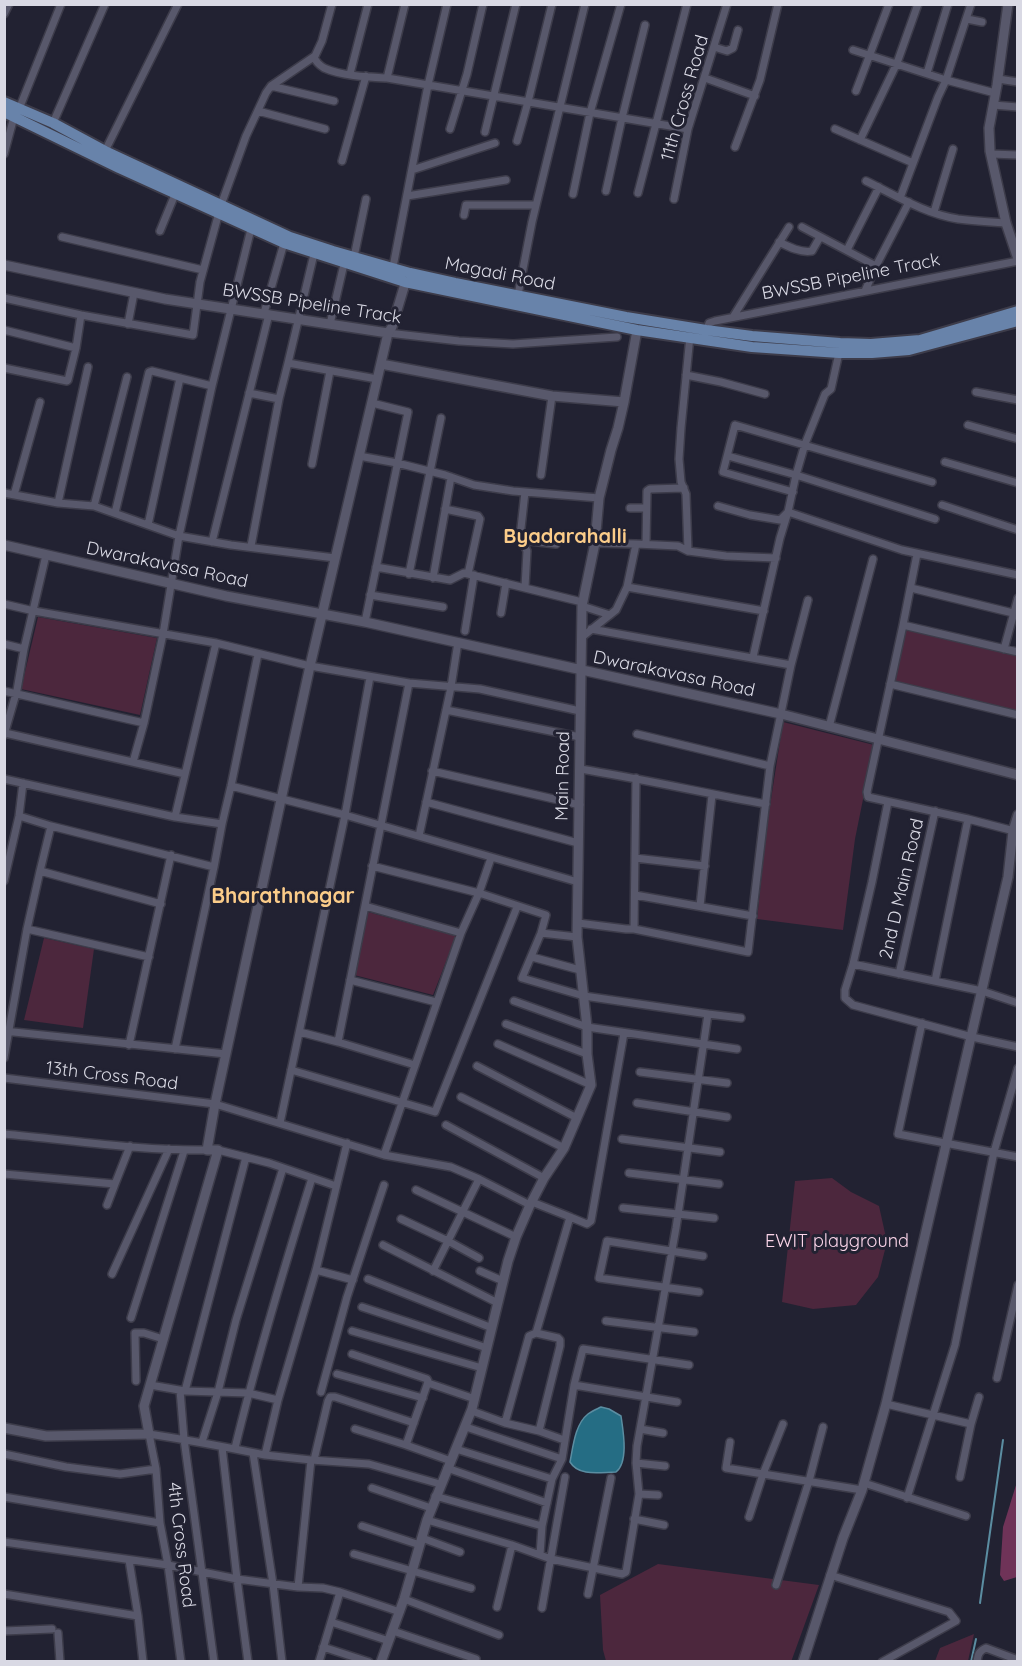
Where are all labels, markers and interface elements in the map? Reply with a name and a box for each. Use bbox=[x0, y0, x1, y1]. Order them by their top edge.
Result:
street label: 11th Cross Road bbox=[657, 32, 713, 164]
street label: BWSSB Pipeline Track bbox=[760, 249, 942, 305]
street label: Magadi Road bbox=[443, 253, 557, 295]
street label: BWSSB Pipeline Track bbox=[221, 279, 403, 329]
district label: Byadarahalli bbox=[503, 525, 627, 549]
street label: Dwarakavasa Road bbox=[84, 537, 250, 593]
street label: Dwarakavasa Road bbox=[591, 646, 757, 702]
street label: Main Road bbox=[551, 731, 575, 821]
street label: 2nd D Main Road bbox=[875, 817, 929, 961]
district label: Bharathnagar bbox=[211, 884, 355, 910]
street label: 13th Cross Road bbox=[45, 1057, 179, 1095]
park label: EWIT playground bbox=[765, 1231, 909, 1253]
street label: 4th Cross Road bbox=[163, 1481, 199, 1609]

